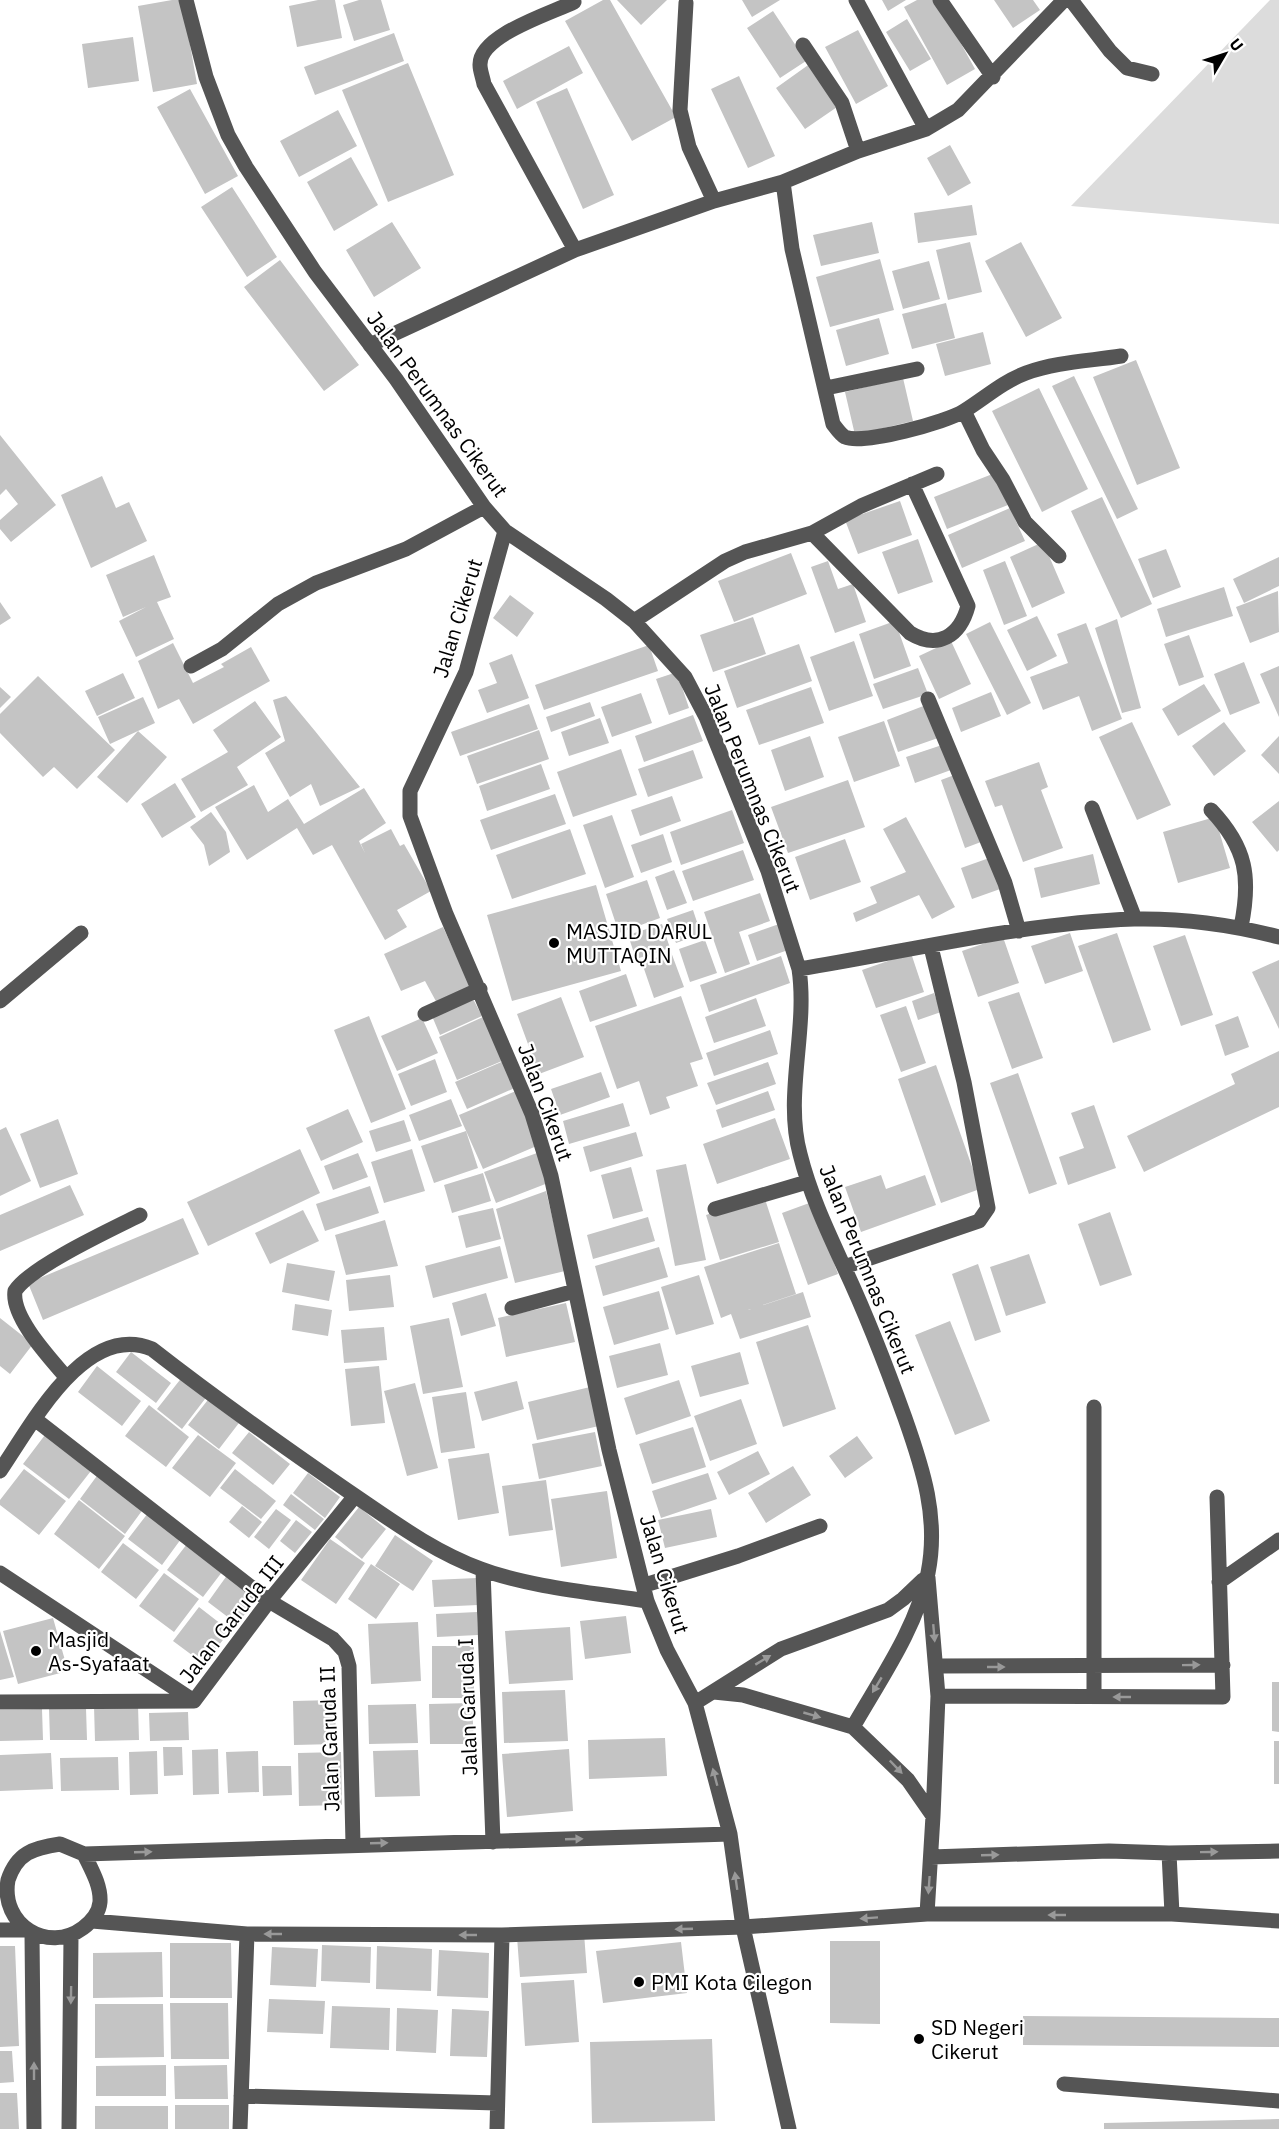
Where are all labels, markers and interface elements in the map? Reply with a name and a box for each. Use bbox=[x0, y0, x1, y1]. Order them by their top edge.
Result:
north arrow bbox=[1195, 24, 1255, 84]
text: U bbox=[1225, 34, 1248, 55]
street label: Jalan Perumnas Cikerut bbox=[361, 305, 515, 503]
street label: Jalan Cikerut bbox=[426, 555, 488, 681]
street label: Jalan Perumnas Cikerut bbox=[698, 679, 808, 897]
place label: MASJID DARUL MUTTAQIN bbox=[566, 917, 712, 969]
marker: MASJID DARUL MUTTAQIN bbox=[547, 936, 561, 950]
street label: Jalan Cikerut bbox=[512, 1039, 580, 1165]
street label: Jalan Perumnas Cikerut bbox=[813, 1160, 923, 1378]
street label: Jalan Cikerut bbox=[634, 1511, 696, 1637]
street label: Jalan Garuda III bbox=[172, 1549, 290, 1689]
one-way arrow bbox=[929, 1623, 939, 1642]
place label: Masjid As-Syafaat bbox=[48, 1625, 150, 1677]
street label: Jalan Garuda I bbox=[451, 1638, 483, 1776]
marker: Masjid As-Syafaat bbox=[29, 1644, 43, 1658]
one-way arrow bbox=[755, 1654, 771, 1665]
one-way arrow bbox=[1182, 1661, 1201, 1670]
one-way arrow bbox=[987, 1662, 1006, 1671]
street label: Jalan Garuda II bbox=[312, 1665, 346, 1813]
one-way arrow bbox=[872, 1677, 883, 1693]
one-way arrow bbox=[1113, 1692, 1132, 1702]
one-way arrow bbox=[803, 1711, 821, 1720]
one-way arrow bbox=[889, 1760, 903, 1775]
one-way arrow bbox=[710, 1768, 719, 1786]
one-way arrow bbox=[565, 1835, 584, 1844]
one-way arrow bbox=[370, 1839, 389, 1848]
one-way arrow bbox=[133, 1848, 152, 1857]
one-way arrow bbox=[1200, 1848, 1219, 1857]
one-way arrow bbox=[980, 1850, 999, 1860]
one-way arrow bbox=[732, 1871, 741, 1890]
one-way arrow bbox=[924, 1876, 934, 1895]
one-way arrow bbox=[1047, 1910, 1066, 1920]
one-way arrow bbox=[859, 1914, 878, 1923]
one-way arrow bbox=[675, 1925, 694, 1934]
one-way arrow bbox=[264, 1929, 283, 1939]
one-way arrow bbox=[459, 1930, 478, 1940]
place label: PMI Kota Cilegon bbox=[651, 1968, 812, 1996]
marker: PMI Kota Cilegon bbox=[632, 1975, 646, 1989]
one-way arrow bbox=[66, 1986, 76, 2005]
place label: SD Negeri Cikerut bbox=[931, 2013, 1024, 2065]
marker: SD Negeri Cikerut bbox=[912, 2032, 926, 2046]
one-way arrow bbox=[29, 2061, 39, 2080]

